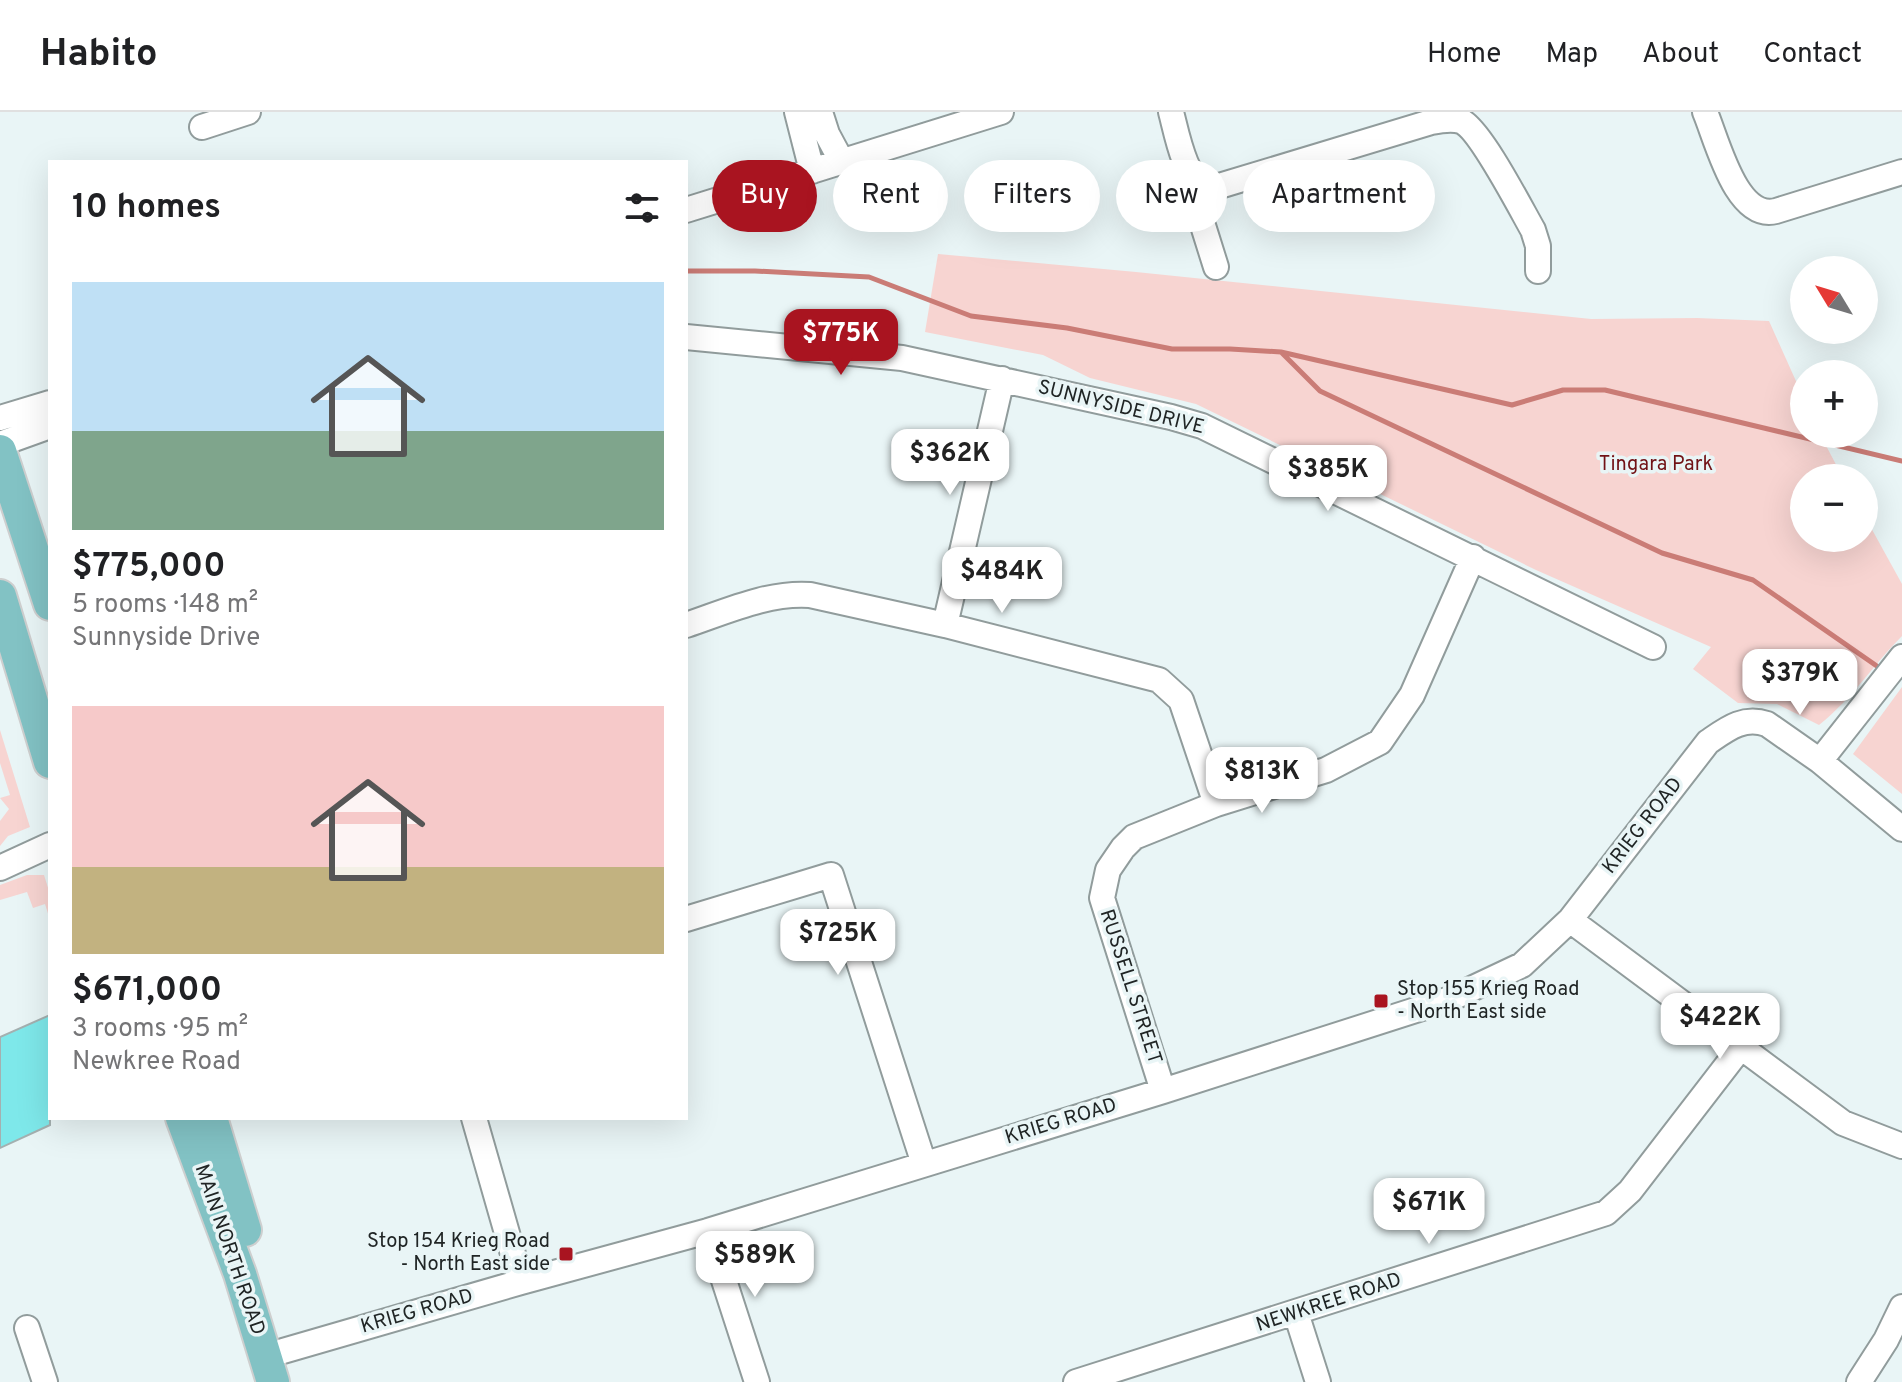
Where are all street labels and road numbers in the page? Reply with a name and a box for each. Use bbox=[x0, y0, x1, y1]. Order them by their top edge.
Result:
street label: SUNNYSIDE DRIVE bbox=[1035, 375, 1207, 441]
street label: KRIEG ROAD bbox=[1597, 772, 1689, 880]
street label: RUSSELL STREET bbox=[1093, 906, 1167, 1068]
street label: KRIEG ROAD bbox=[1002, 1093, 1120, 1151]
street label: MAIN NORTH ROAD bbox=[188, 1161, 270, 1339]
street label: NEWKREE ROAD bbox=[1253, 1267, 1405, 1339]
street label: KRIEG ROAD bbox=[358, 1284, 476, 1340]

